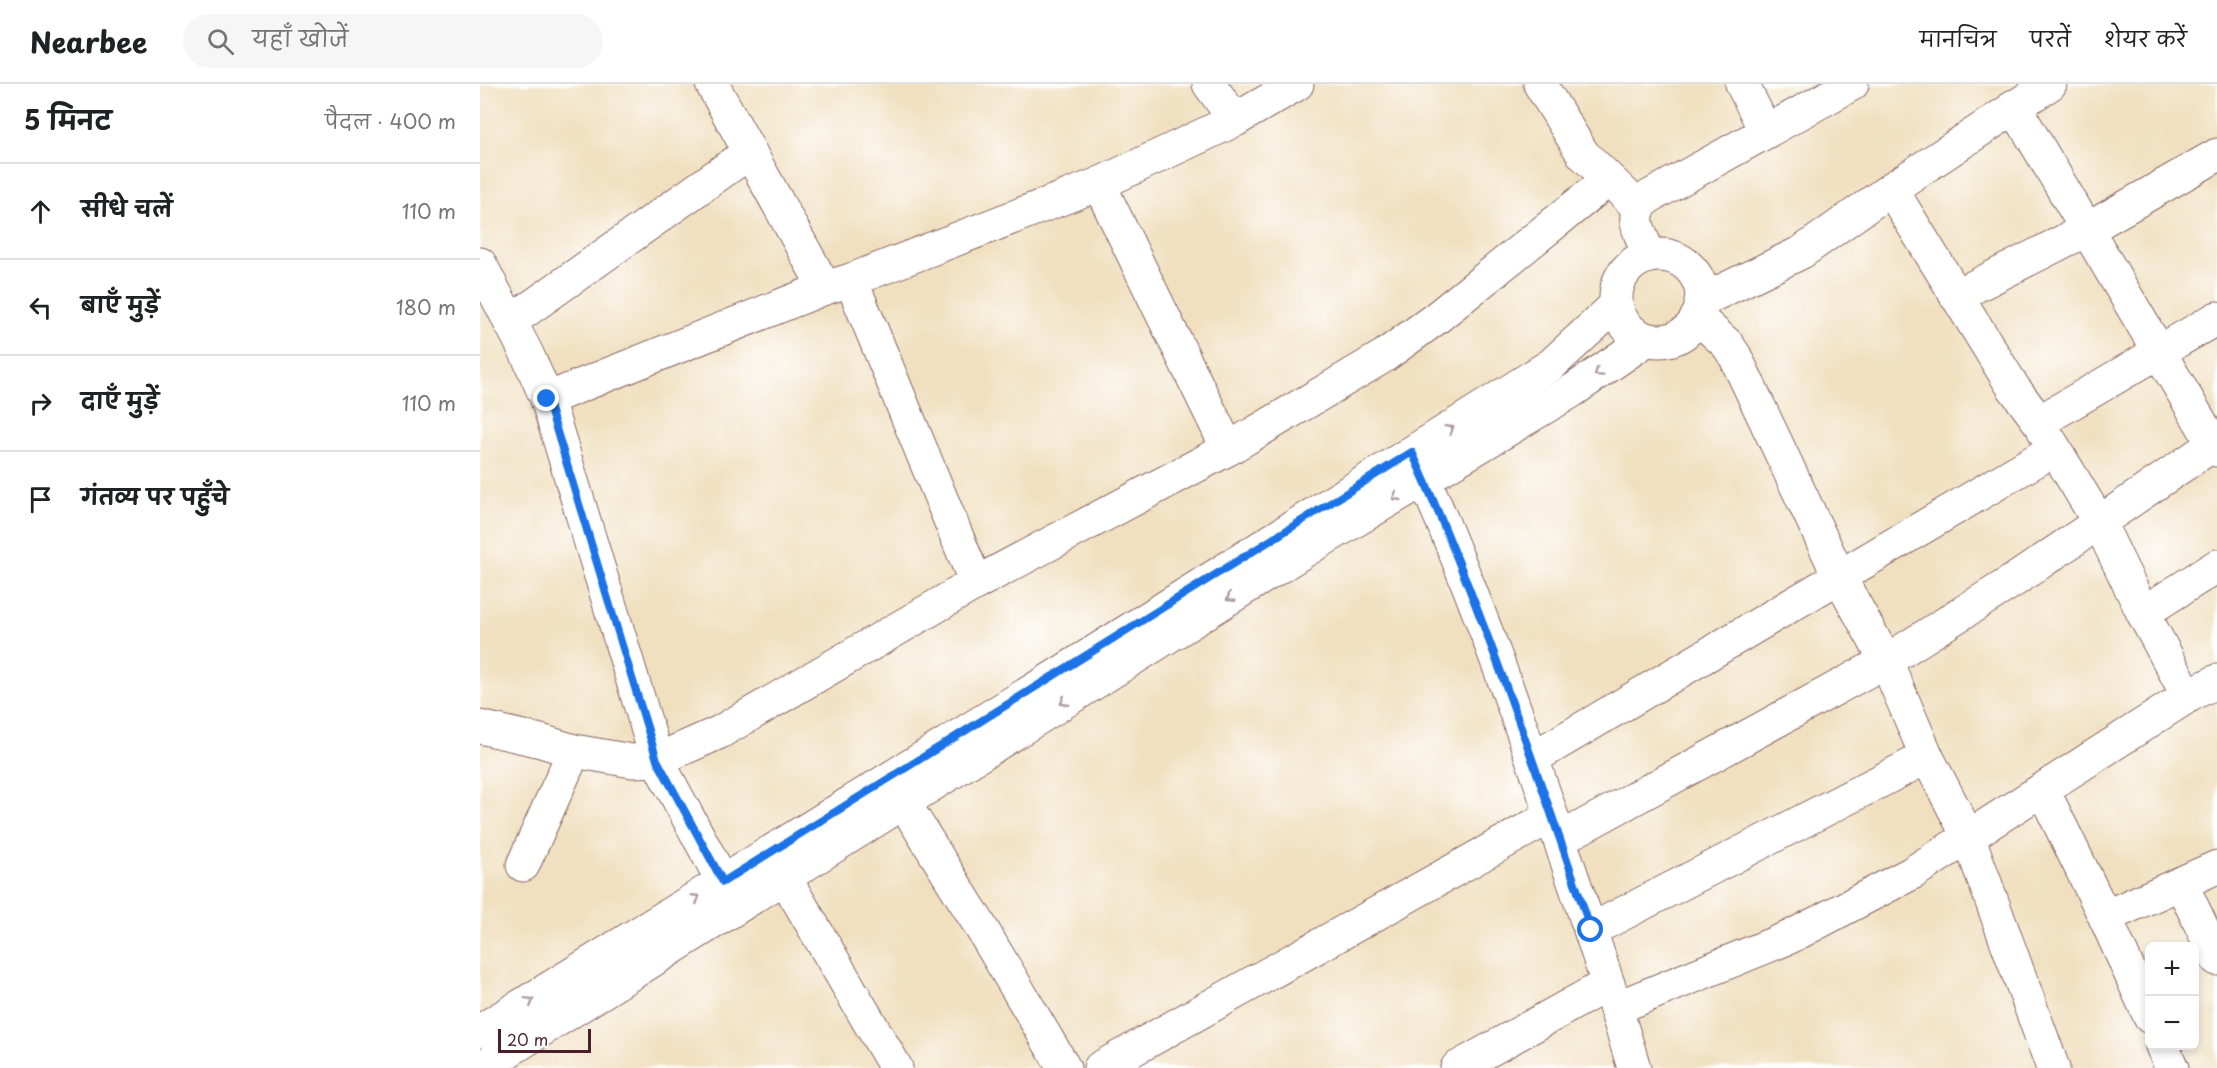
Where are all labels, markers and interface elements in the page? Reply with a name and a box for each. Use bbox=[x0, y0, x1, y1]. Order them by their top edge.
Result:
search box bbox=[183, 14, 603, 68]
text: Nearbee bbox=[30, 20, 147, 63]
text: यहाँ खोजें bbox=[252, 21, 348, 54]
text: मानचित्र bbox=[1920, 22, 1997, 54]
text: परतें bbox=[2030, 22, 2071, 54]
text: शेयर करें bbox=[2104, 22, 2187, 54]
icon: search bbox=[204, 25, 237, 58]
text: 5 मिनट bbox=[24, 100, 112, 139]
text: पैदल · 400 m bbox=[325, 106, 456, 136]
text: सीधे चलें bbox=[81, 191, 173, 224]
icon: ahead bbox=[24, 195, 57, 228]
text: 110 m bbox=[402, 196, 456, 226]
text: बाएँ मुड़ें bbox=[81, 287, 160, 320]
icon: left bbox=[24, 291, 57, 324]
text: 180 m bbox=[396, 292, 456, 322]
one-way arrow bbox=[1594, 366, 1605, 377]
text: दाएँ मुड़ें bbox=[81, 383, 159, 416]
route end bbox=[533, 385, 559, 411]
icon: right bbox=[24, 387, 57, 420]
text: 110 m bbox=[402, 388, 456, 418]
one-way arrow bbox=[1443, 425, 1454, 436]
text: गंतव्य पर पहुँचे bbox=[81, 479, 229, 512]
icon: arrive bbox=[24, 483, 57, 516]
one-way arrow bbox=[1392, 489, 1402, 501]
one-way arrow bbox=[1225, 591, 1236, 602]
one-way arrow bbox=[1060, 694, 1071, 705]
one-way arrow bbox=[690, 894, 700, 906]
route start bbox=[1577, 916, 1603, 942]
map controls bbox=[2145, 942, 2199, 1050]
button: + bbox=[2145, 942, 2199, 996]
one-way arrow bbox=[524, 996, 534, 1008]
button: − bbox=[2145, 996, 2199, 1050]
scale bar bbox=[498, 1026, 591, 1054]
text: 20 m bbox=[507, 1027, 548, 1051]

